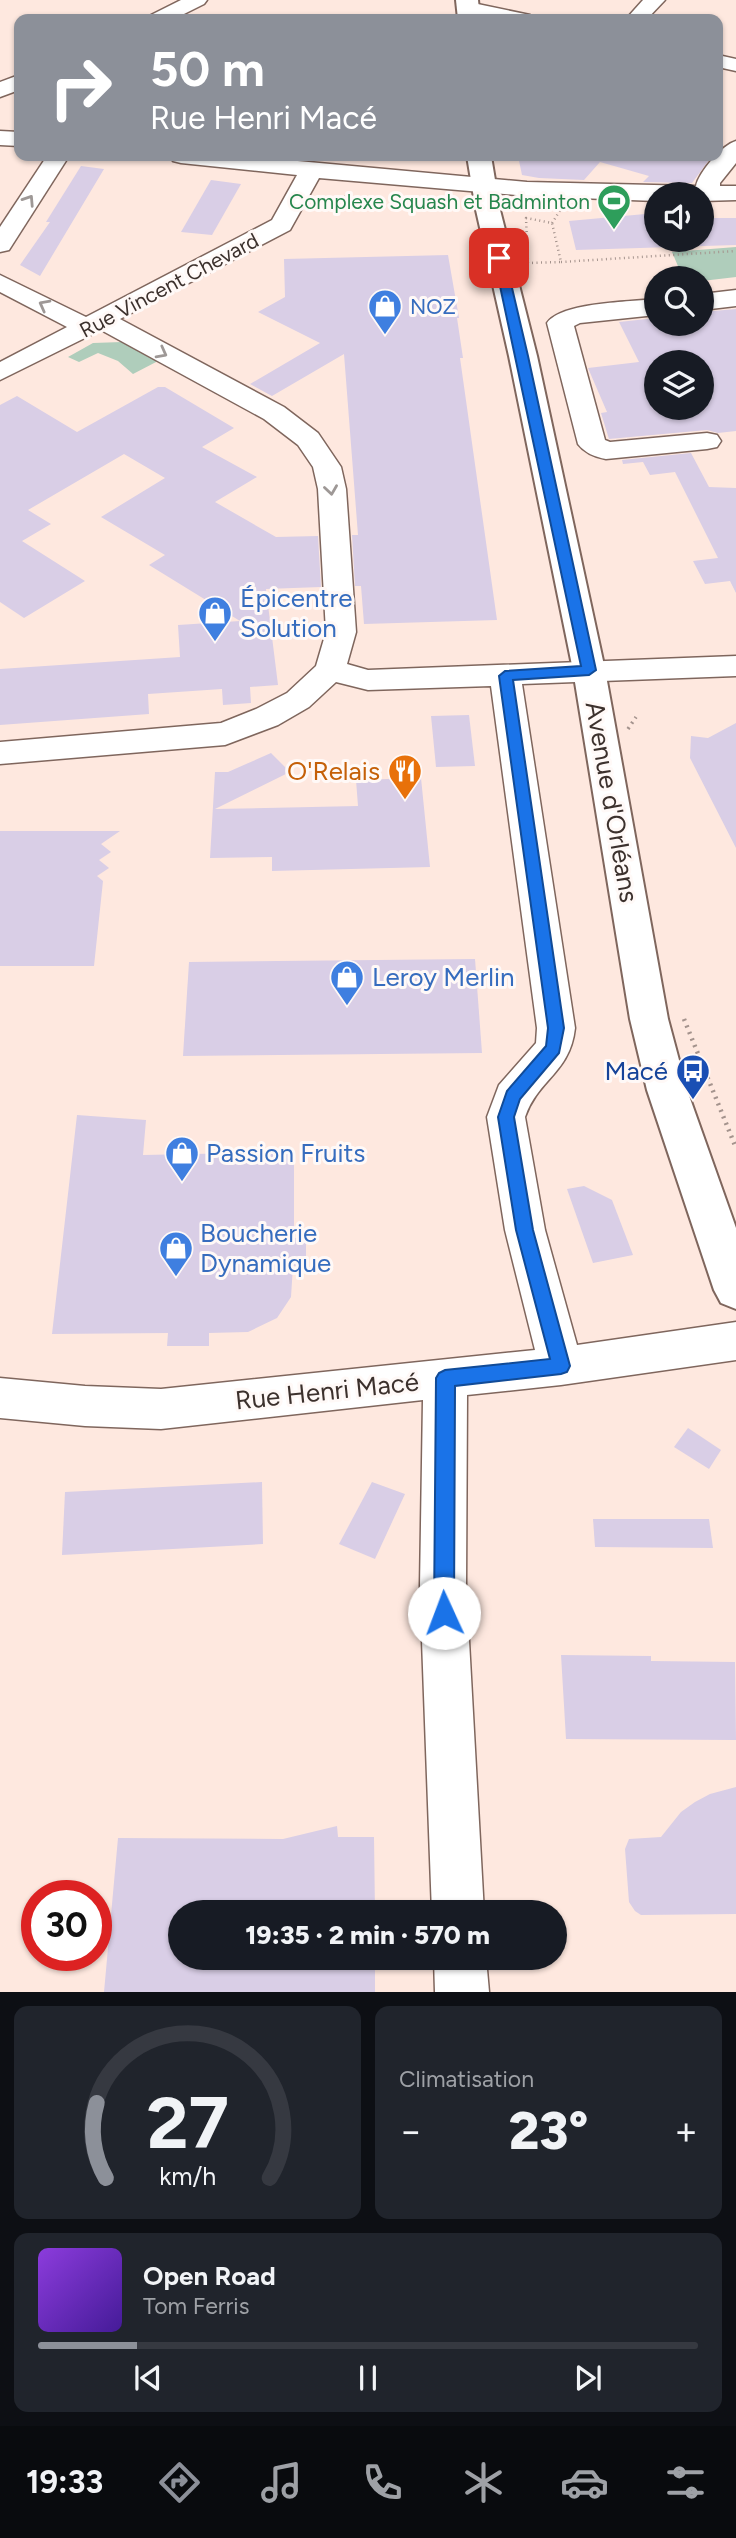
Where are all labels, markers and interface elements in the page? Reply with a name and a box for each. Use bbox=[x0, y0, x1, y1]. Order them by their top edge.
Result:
text: 50 m bbox=[150, 39, 265, 98]
icon: right bbox=[35, 42, 126, 133]
text: Rue Henri Macé bbox=[150, 99, 377, 137]
sports icon: Complexe Squash et Badminton bbox=[595, 182, 633, 231]
map controls bbox=[644, 182, 714, 420]
button: sound bbox=[644, 182, 714, 252]
place label: Complexe Squash et Badminton bbox=[289, 189, 590, 214]
one-way arrow bbox=[21, 195, 34, 208]
street label: Rue Vincent Chevard bbox=[75, 227, 263, 343]
pin bbox=[469, 228, 529, 288]
icon: arrive bbox=[480, 239, 518, 277]
button: search bbox=[644, 266, 714, 336]
shop icon: NOZ bbox=[366, 287, 404, 336]
place label: NOZ bbox=[410, 294, 456, 319]
one-way arrow bbox=[39, 300, 51, 313]
one-way arrow bbox=[155, 344, 167, 358]
button: layers bbox=[644, 350, 714, 420]
one-way arrow bbox=[323, 484, 338, 496]
place label: Épicentre Solution bbox=[240, 582, 352, 644]
shop icon: Épicentre Solution bbox=[196, 594, 234, 643]
street label: Avenue d'Orléans bbox=[579, 699, 645, 905]
restaurant icon: O'Relais bbox=[386, 752, 424, 801]
place label: O'Relais bbox=[287, 755, 380, 787]
shop icon: Leroy Merlin bbox=[328, 958, 366, 1007]
place label: Leroy Merlin bbox=[372, 961, 515, 993]
bus stop icon: Macé bbox=[674, 1052, 712, 1101]
place label: Macé bbox=[604, 1055, 668, 1087]
shop icon: Passion Fruits bbox=[163, 1134, 201, 1183]
place label: Passion Fruits bbox=[206, 1137, 365, 1169]
place label: Boucherie Dynamique bbox=[200, 1217, 331, 1279]
shop icon: Boucherie Dynamique bbox=[157, 1229, 195, 1278]
street label: Rue Henri Macé bbox=[234, 1365, 420, 1417]
position arrow bbox=[407, 1576, 481, 1650]
speed limit sign: 30 bbox=[21, 1880, 112, 1971]
text: 19:35 · 2 min · 570 m bbox=[245, 1919, 490, 1951]
text: Climatisation bbox=[399, 2065, 534, 2093]
text: 27 bbox=[146, 2080, 229, 2167]
text: 23° bbox=[509, 2100, 588, 2162]
text: − bbox=[399, 2108, 423, 2154]
text: + bbox=[674, 2108, 698, 2154]
text: km/h bbox=[159, 2161, 216, 2191]
text: Open Road bbox=[143, 2260, 276, 2292]
text: Tom Ferris bbox=[143, 2292, 249, 2320]
icon: previous bbox=[129, 2359, 167, 2397]
icon: pause bbox=[349, 2359, 387, 2397]
icon: next bbox=[569, 2359, 607, 2397]
icon: directions bbox=[155, 2458, 204, 2507]
icon: music bbox=[257, 2458, 306, 2507]
icon: phone bbox=[358, 2458, 407, 2507]
icon: climate bbox=[459, 2458, 508, 2507]
icon: car bbox=[560, 2458, 609, 2507]
icon: filters bbox=[661, 2458, 710, 2507]
text: 19:33 bbox=[26, 2463, 103, 2501]

